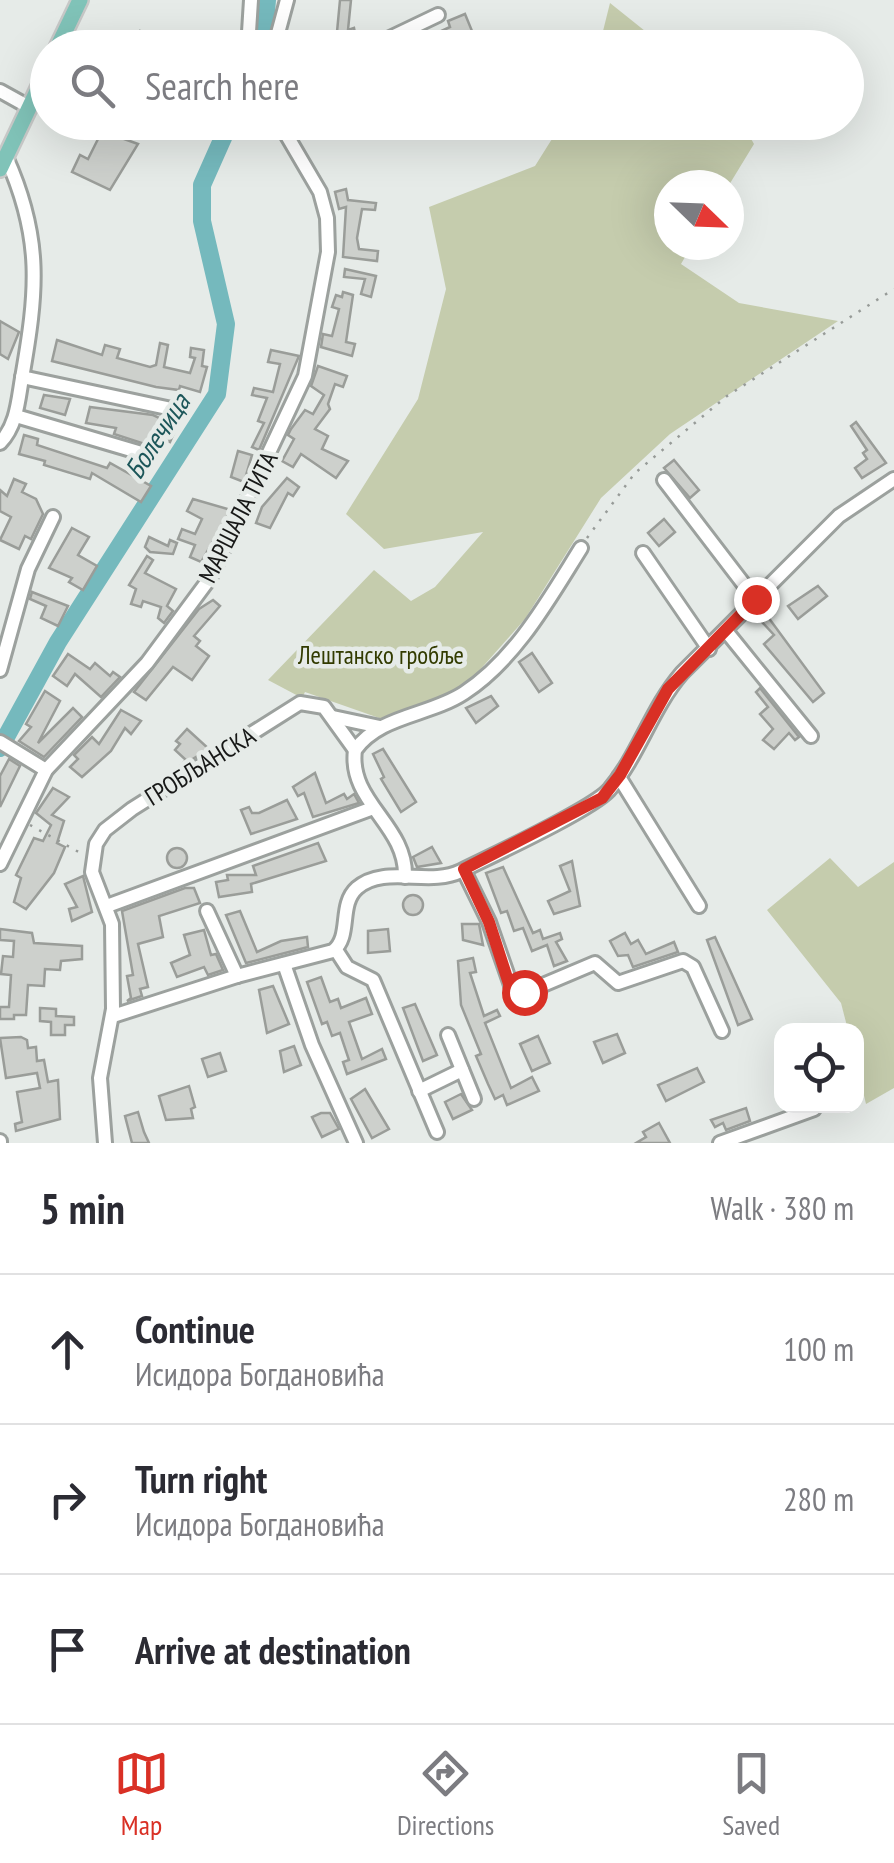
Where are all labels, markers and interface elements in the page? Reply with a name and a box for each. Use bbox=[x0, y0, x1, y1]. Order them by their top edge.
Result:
search box bbox=[30, 30, 864, 140]
icon: search bbox=[65, 58, 120, 113]
text: Search here bbox=[145, 61, 299, 110]
north arrow bbox=[654, 170, 744, 260]
water label: Болечица bbox=[115, 385, 199, 485]
street label: МАРШАЛА ТИТА bbox=[191, 446, 285, 588]
route end bbox=[734, 577, 780, 623]
park label: Лештанско гробље bbox=[297, 639, 464, 671]
street label: ГРОБЉАНСКА bbox=[139, 719, 261, 812]
route start bbox=[502, 970, 548, 1016]
map controls bbox=[774, 1023, 864, 1113]
button: locate bbox=[774, 1023, 864, 1113]
text: 5 min bbox=[40, 1181, 125, 1236]
text: Walk · 380 m bbox=[710, 1187, 854, 1229]
text: Continue bbox=[135, 1304, 255, 1353]
icon: ahead bbox=[40, 1322, 95, 1377]
text: 100 m bbox=[783, 1328, 854, 1370]
text: Исидора Богдановића bbox=[135, 1353, 385, 1395]
text: Turn right bbox=[135, 1454, 267, 1503]
icon: right bbox=[40, 1472, 95, 1527]
text: 280 m bbox=[783, 1478, 854, 1520]
text: Исидора Богдановића bbox=[135, 1503, 385, 1545]
icon: arrive bbox=[40, 1622, 95, 1677]
text: Arrive at destination bbox=[135, 1625, 411, 1674]
tab: Map bbox=[114, 1746, 169, 1843]
tab: Directions bbox=[397, 1746, 494, 1843]
tab: Saved bbox=[722, 1746, 780, 1843]

